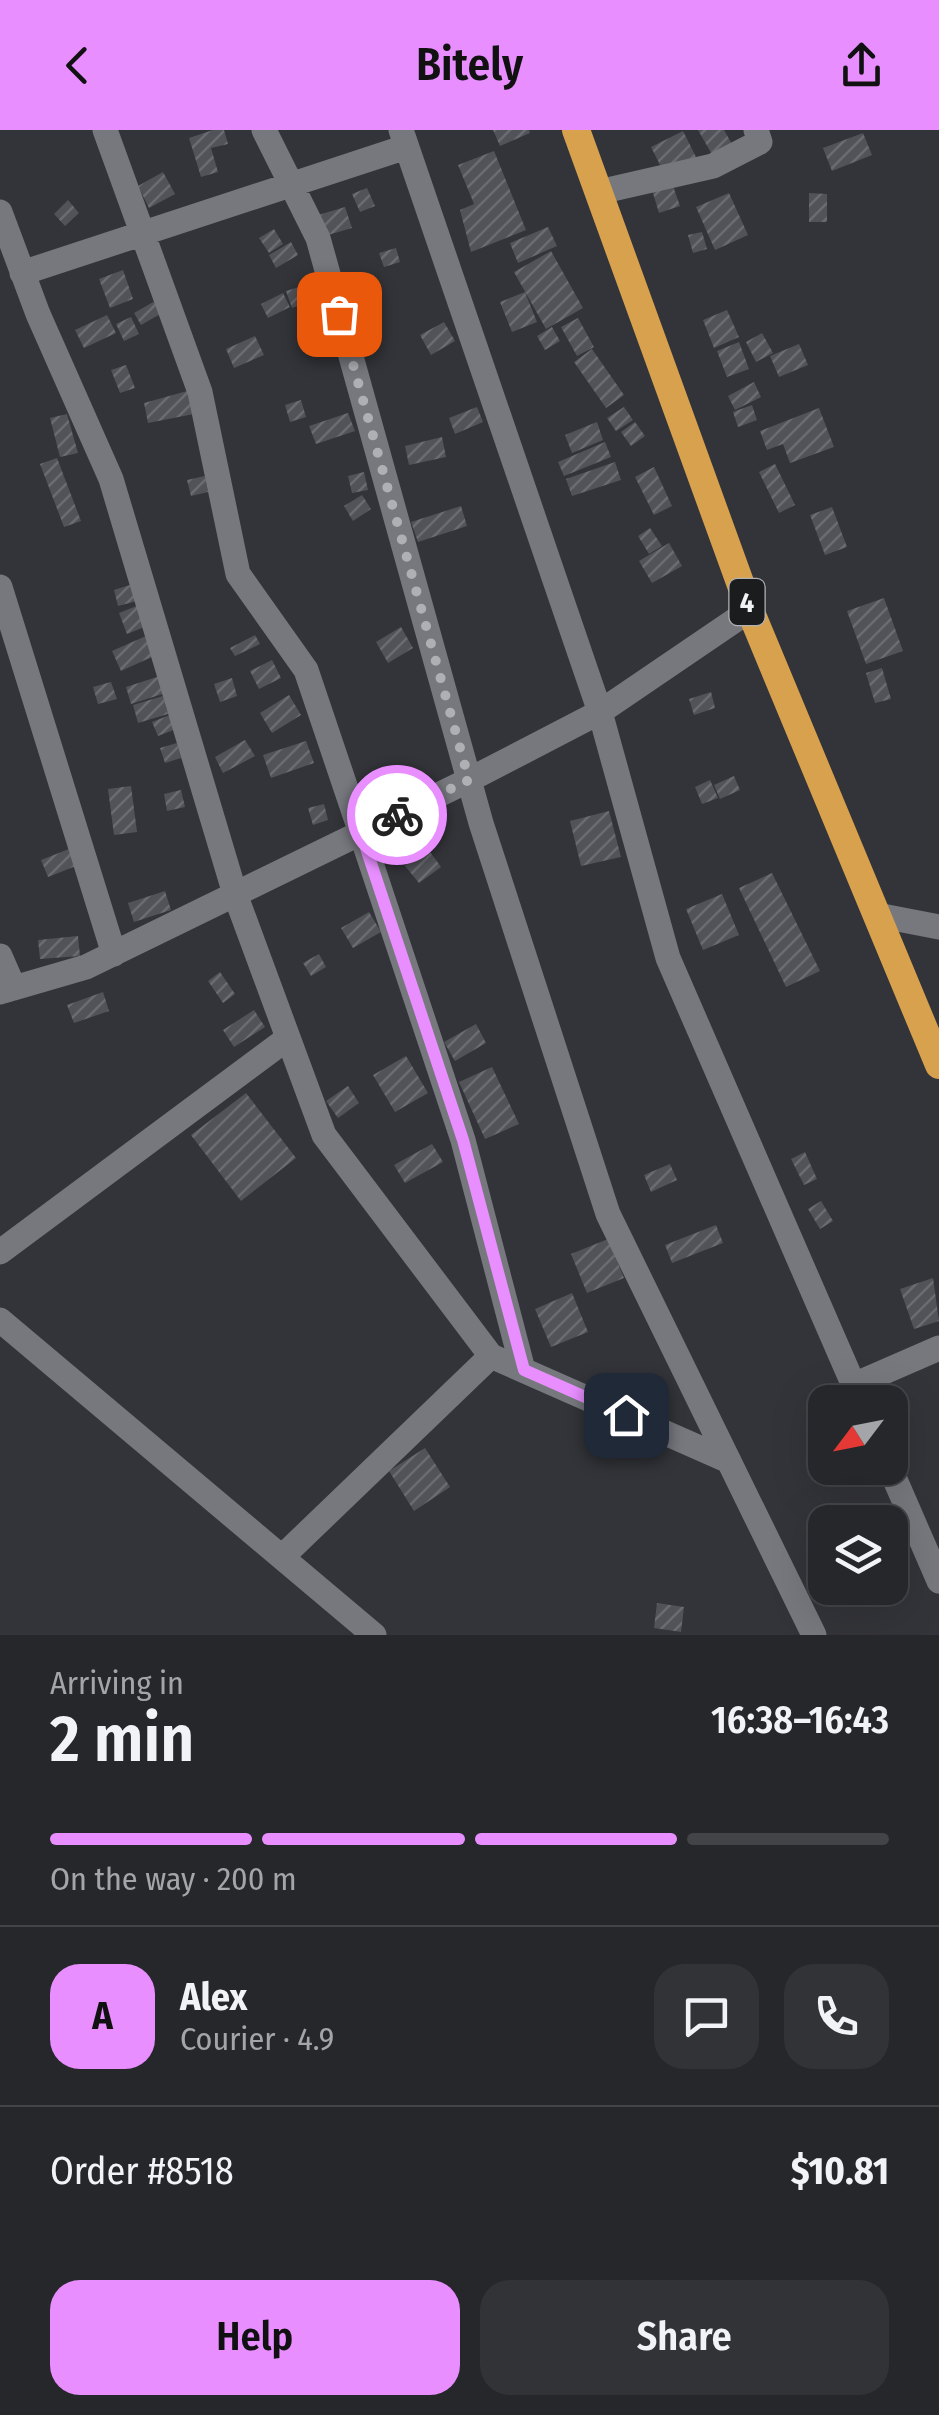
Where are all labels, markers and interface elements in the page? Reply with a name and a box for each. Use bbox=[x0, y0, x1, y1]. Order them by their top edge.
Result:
icon: back bbox=[50, 38, 105, 93]
text: Bitely bbox=[416, 38, 523, 92]
icon: share bbox=[834, 38, 889, 93]
pin bbox=[297, 272, 382, 357]
icon: bag bbox=[312, 287, 367, 342]
road number: 4 bbox=[730, 579, 764, 625]
courier bbox=[347, 765, 447, 865]
icon: bike bbox=[370, 788, 425, 843]
pin bbox=[584, 1373, 669, 1458]
north arrow bbox=[808, 1385, 908, 1485]
map controls bbox=[808, 1385, 908, 1605]
icon: home bbox=[599, 1388, 654, 1443]
button: layers bbox=[808, 1505, 908, 1605]
text: Arriving in bbox=[50, 1664, 184, 1702]
text: 16:38–16:43 bbox=[711, 1697, 889, 1743]
text: 2 min bbox=[50, 1700, 194, 1778]
text: On the way · 200 m bbox=[50, 1860, 297, 1898]
button: chat bbox=[654, 1964, 759, 2069]
button: phone bbox=[784, 1964, 889, 2069]
text: Alex bbox=[180, 1974, 247, 2020]
text: A bbox=[92, 1993, 113, 2039]
text: Courier · 4.9 bbox=[180, 2020, 334, 2058]
text: Order #8518 bbox=[50, 2148, 234, 2194]
text: $10.81 bbox=[791, 2148, 889, 2194]
button: Help bbox=[50, 2280, 460, 2395]
button: Share bbox=[480, 2280, 889, 2395]

